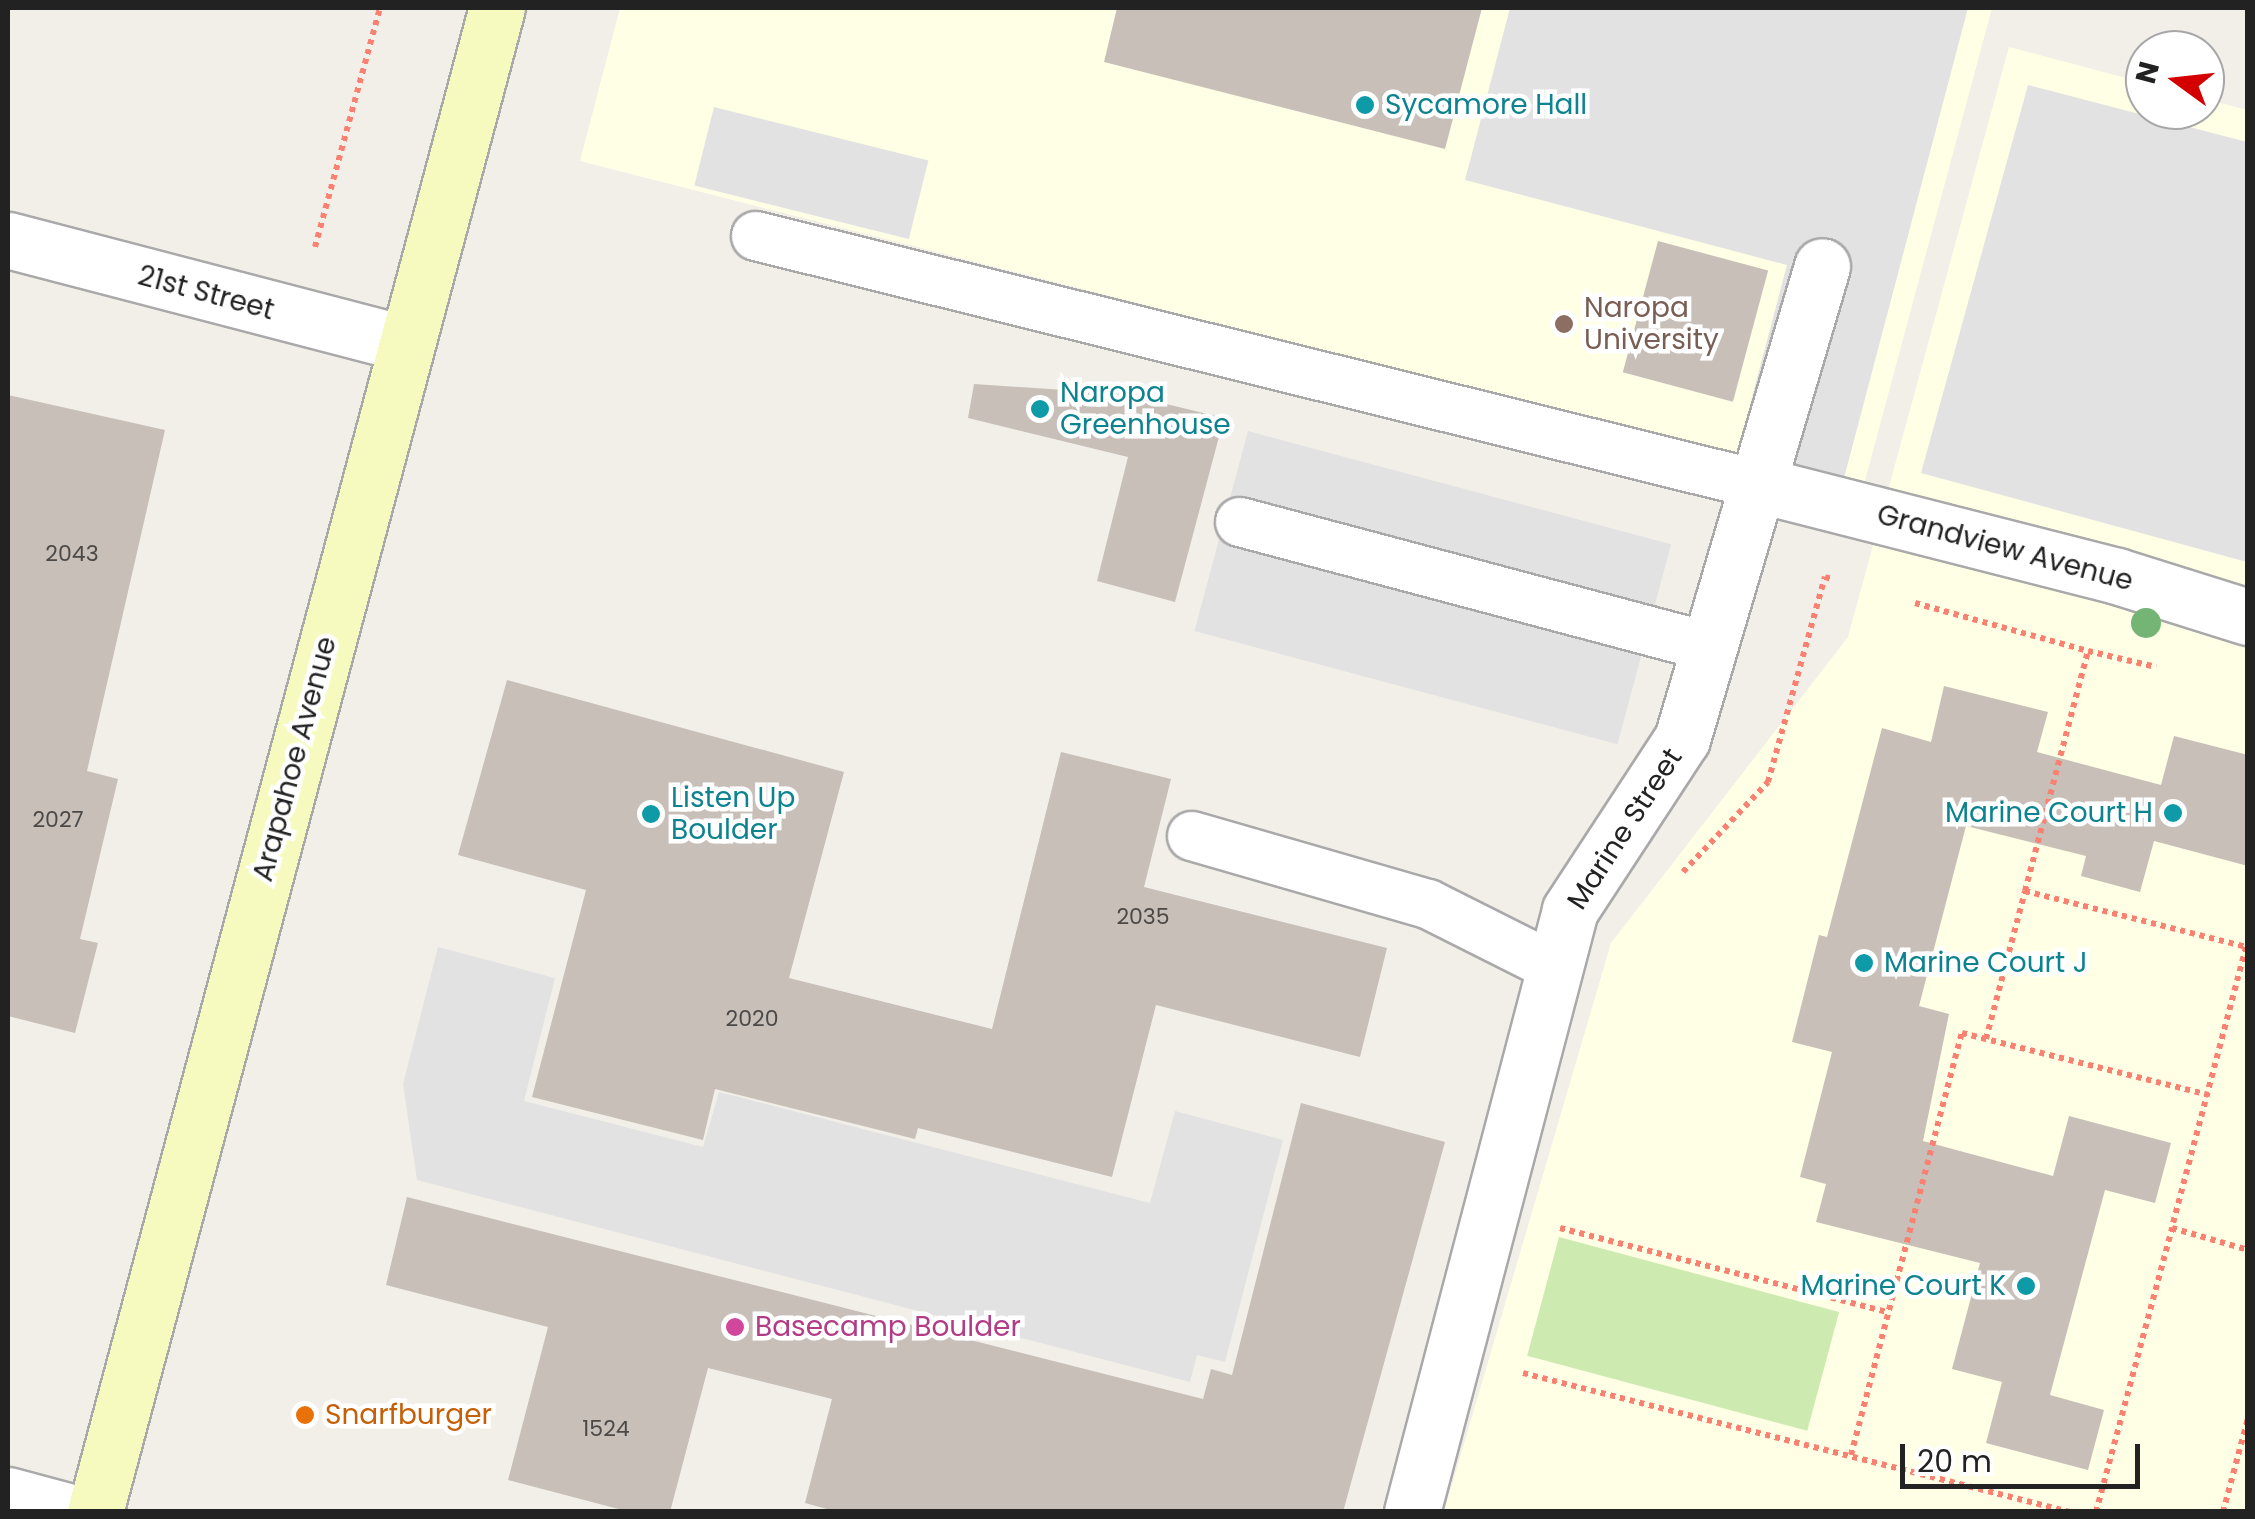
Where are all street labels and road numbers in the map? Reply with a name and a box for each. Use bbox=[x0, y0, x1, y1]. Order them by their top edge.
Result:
street label: 21st Street bbox=[134, 259, 278, 327]
street label: Grandview Avenue bbox=[1873, 498, 2137, 598]
street label: Arapahoe Avenue bbox=[246, 633, 344, 885]
street label: Marine Street bbox=[1561, 742, 1689, 916]

